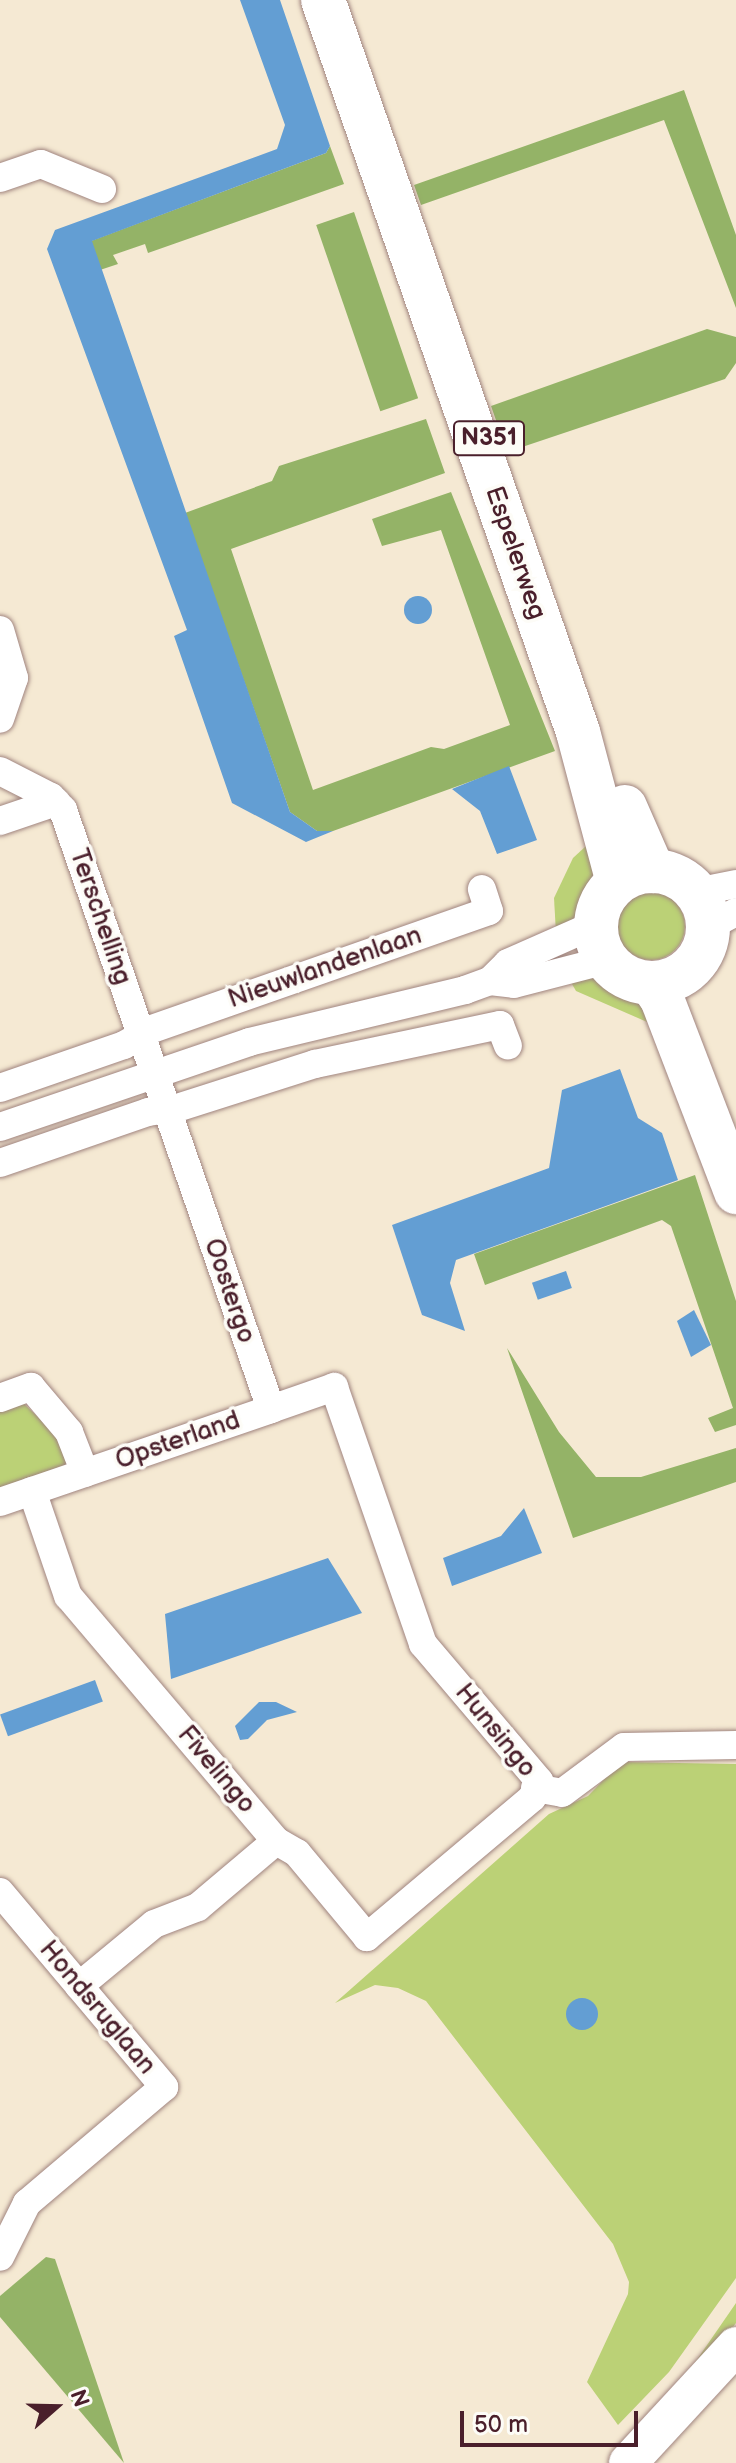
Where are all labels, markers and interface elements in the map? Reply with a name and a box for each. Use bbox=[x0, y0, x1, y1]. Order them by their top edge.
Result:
road number: N351 bbox=[453, 418, 525, 458]
street label: Espelerweg bbox=[478, 482, 552, 624]
street label: Terschelling bbox=[62, 845, 138, 989]
street label: Nieuwlandenlaan bbox=[224, 920, 426, 1016]
street label: Oostergo bbox=[197, 1235, 261, 1347]
street label: Opsterland bbox=[112, 1405, 244, 1477]
street label: Hunsingo bbox=[448, 1678, 542, 1784]
street label: Fivelingo bbox=[170, 1720, 262, 1820]
street label: Hondsruglaan bbox=[32, 1935, 162, 2081]
north arrow bbox=[16, 2367, 96, 2447]
text: N bbox=[64, 2386, 95, 2411]
scale bar bbox=[464, 2395, 642, 2445]
text: 50 m bbox=[474, 2410, 528, 2439]

